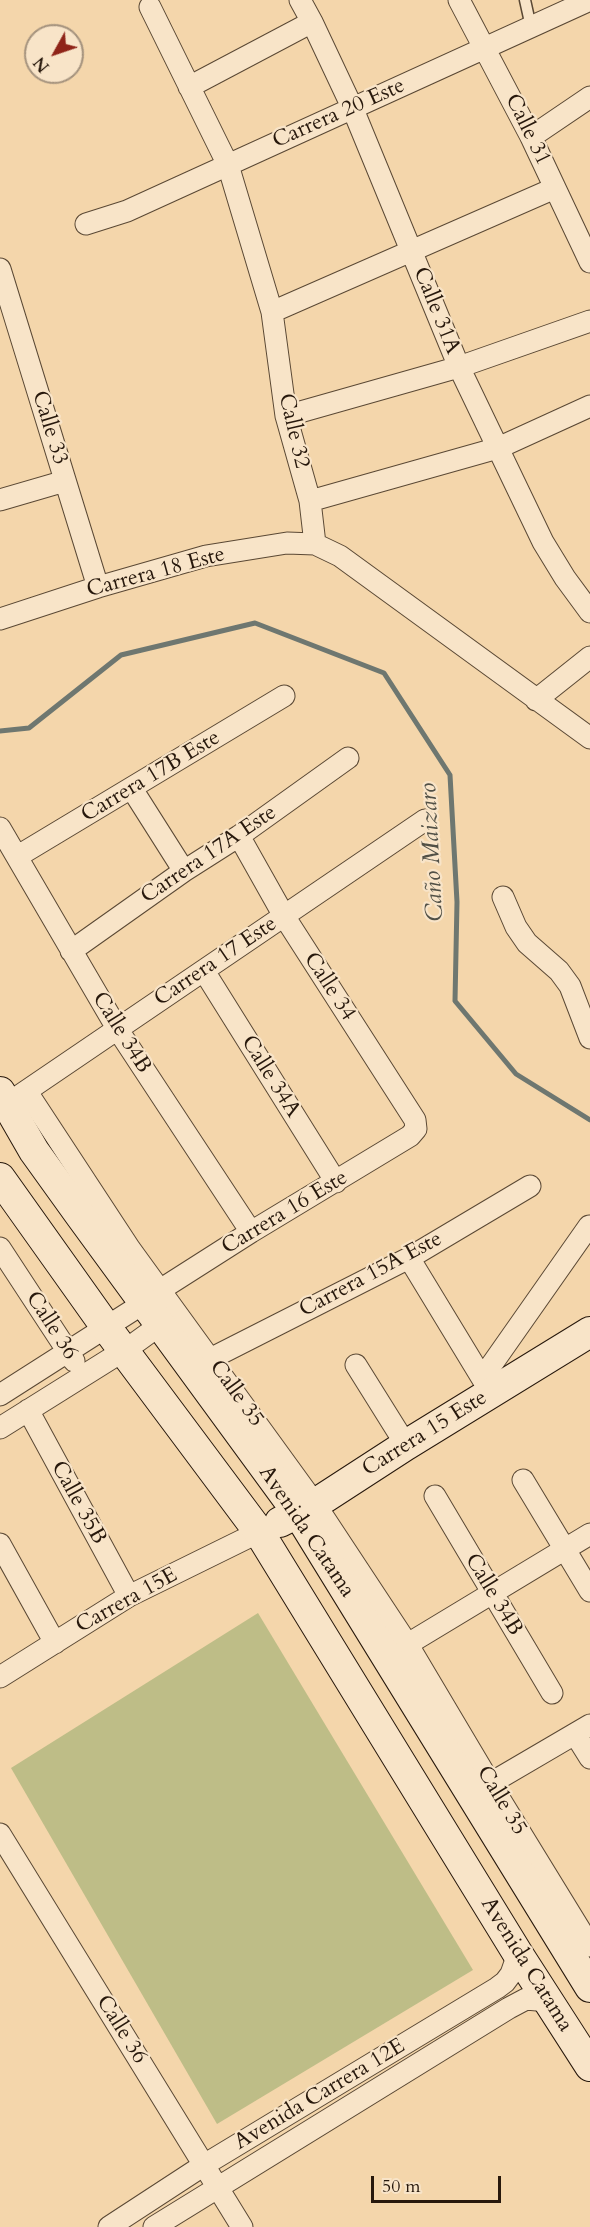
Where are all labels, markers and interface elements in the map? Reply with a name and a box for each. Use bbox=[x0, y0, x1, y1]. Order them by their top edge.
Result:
north arrow bbox=[24, 24, 84, 84]
text: N bbox=[29, 52, 55, 77]
street label: Carrera 20 Este bbox=[269, 73, 409, 155]
street label: Calle 31 bbox=[498, 90, 556, 170]
street label: Calle 31A bbox=[407, 264, 465, 358]
street label: Calle 33 bbox=[25, 388, 73, 468]
street label: Calle 32 bbox=[272, 391, 314, 471]
street label: Carrera 18 Este bbox=[84, 542, 228, 604]
street label: Carrera 17B Este bbox=[77, 725, 225, 829]
water label: Caño Maizaro bbox=[415, 782, 451, 922]
street label: Carrera 17A Este bbox=[136, 800, 282, 910]
street label: Carrera 17 Este bbox=[150, 911, 282, 1013]
street label: Calle 34 bbox=[297, 948, 361, 1026]
street label: Calle 34B bbox=[86, 987, 156, 1079]
street label: Calle 34A bbox=[235, 1031, 305, 1123]
street label: Carrera 16 Este bbox=[217, 1165, 353, 1261]
street label: Carrera 15A Este bbox=[295, 1226, 447, 1324]
street label: Calle 36 bbox=[19, 1287, 83, 1365]
street label: Calle 35 bbox=[203, 1356, 269, 1432]
street label: Carrera 15 Este bbox=[358, 1385, 492, 1483]
street label: Calle 35B bbox=[44, 1457, 112, 1549]
street label: Avenida Catama bbox=[252, 1461, 360, 1603]
street label: Calle 34B bbox=[458, 1549, 528, 1641]
street label: Carrera 15E bbox=[72, 1562, 182, 1640]
street label: Calle 35 bbox=[470, 1762, 532, 1840]
street label: Avenida Catama bbox=[474, 1893, 578, 2037]
street label: Calle 36 bbox=[90, 1991, 152, 2069]
street label: Avenida Carrera 12E bbox=[230, 2034, 410, 2156]
scale bar bbox=[374, 2164, 504, 2202]
text: 50 m bbox=[382, 2174, 421, 2199]

